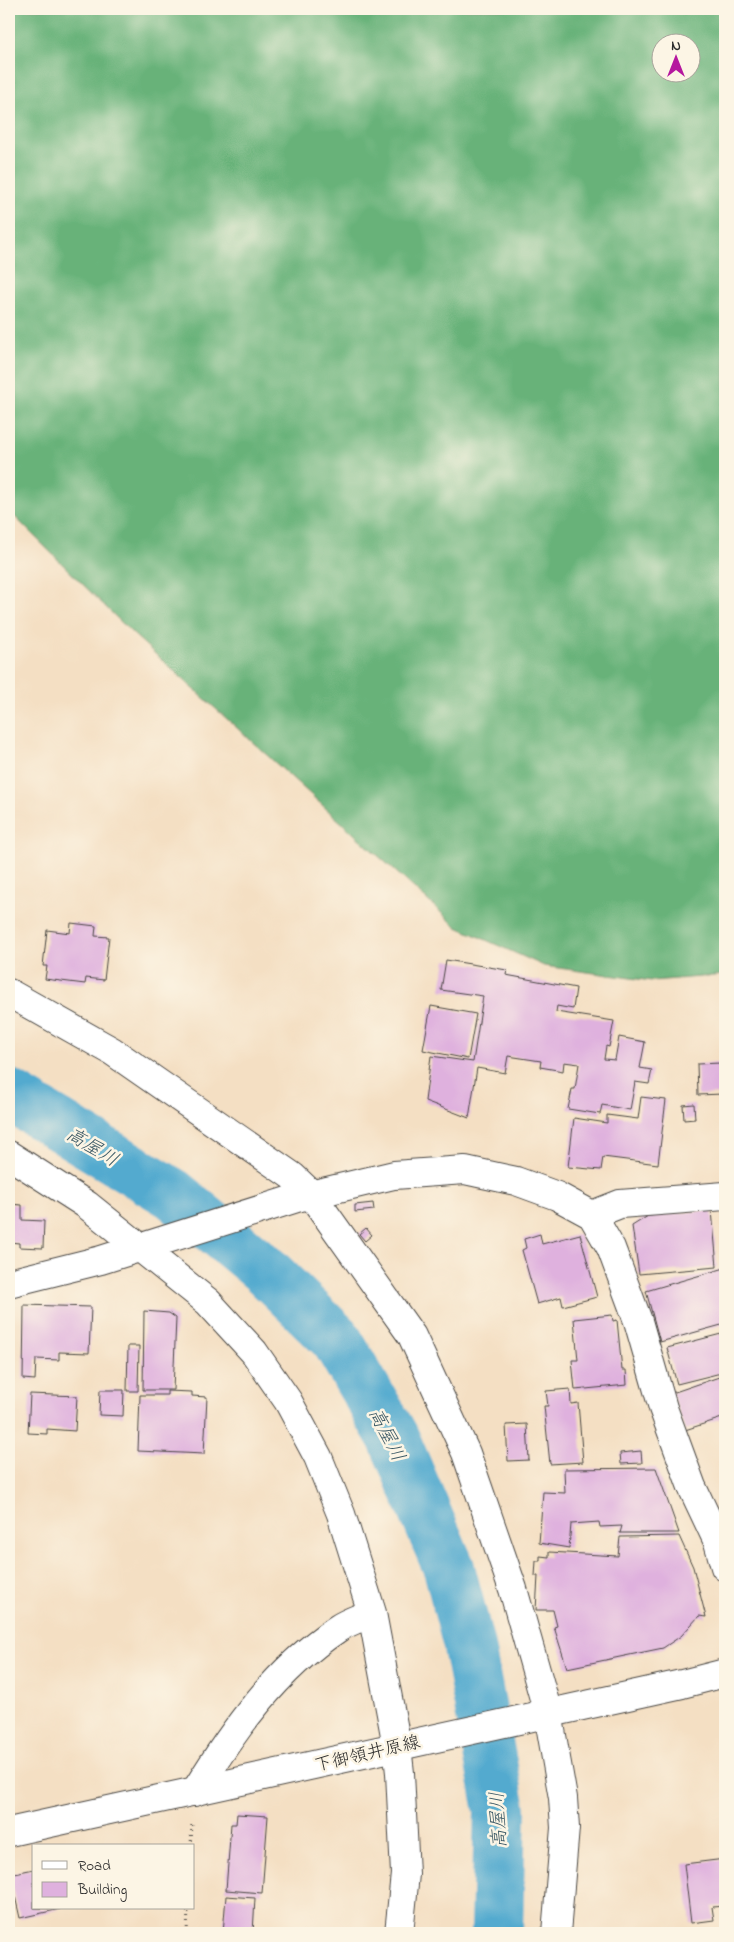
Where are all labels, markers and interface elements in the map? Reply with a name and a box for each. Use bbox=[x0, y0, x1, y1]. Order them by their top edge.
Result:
north arrow bbox=[652, 32, 702, 82]
text: N bbox=[671, 36, 681, 57]
water label: 高屋川 bbox=[60, 1122, 123, 1174]
water label: 高屋川 bbox=[361, 1404, 411, 1467]
street label: 下御領井原線 bbox=[312, 1730, 423, 1780]
water label: 高屋川 bbox=[485, 1791, 514, 1849]
legend bbox=[32, 1844, 195, 1910]
text: Road bbox=[78, 1855, 111, 1877]
text: Building bbox=[77, 1879, 127, 1902]

